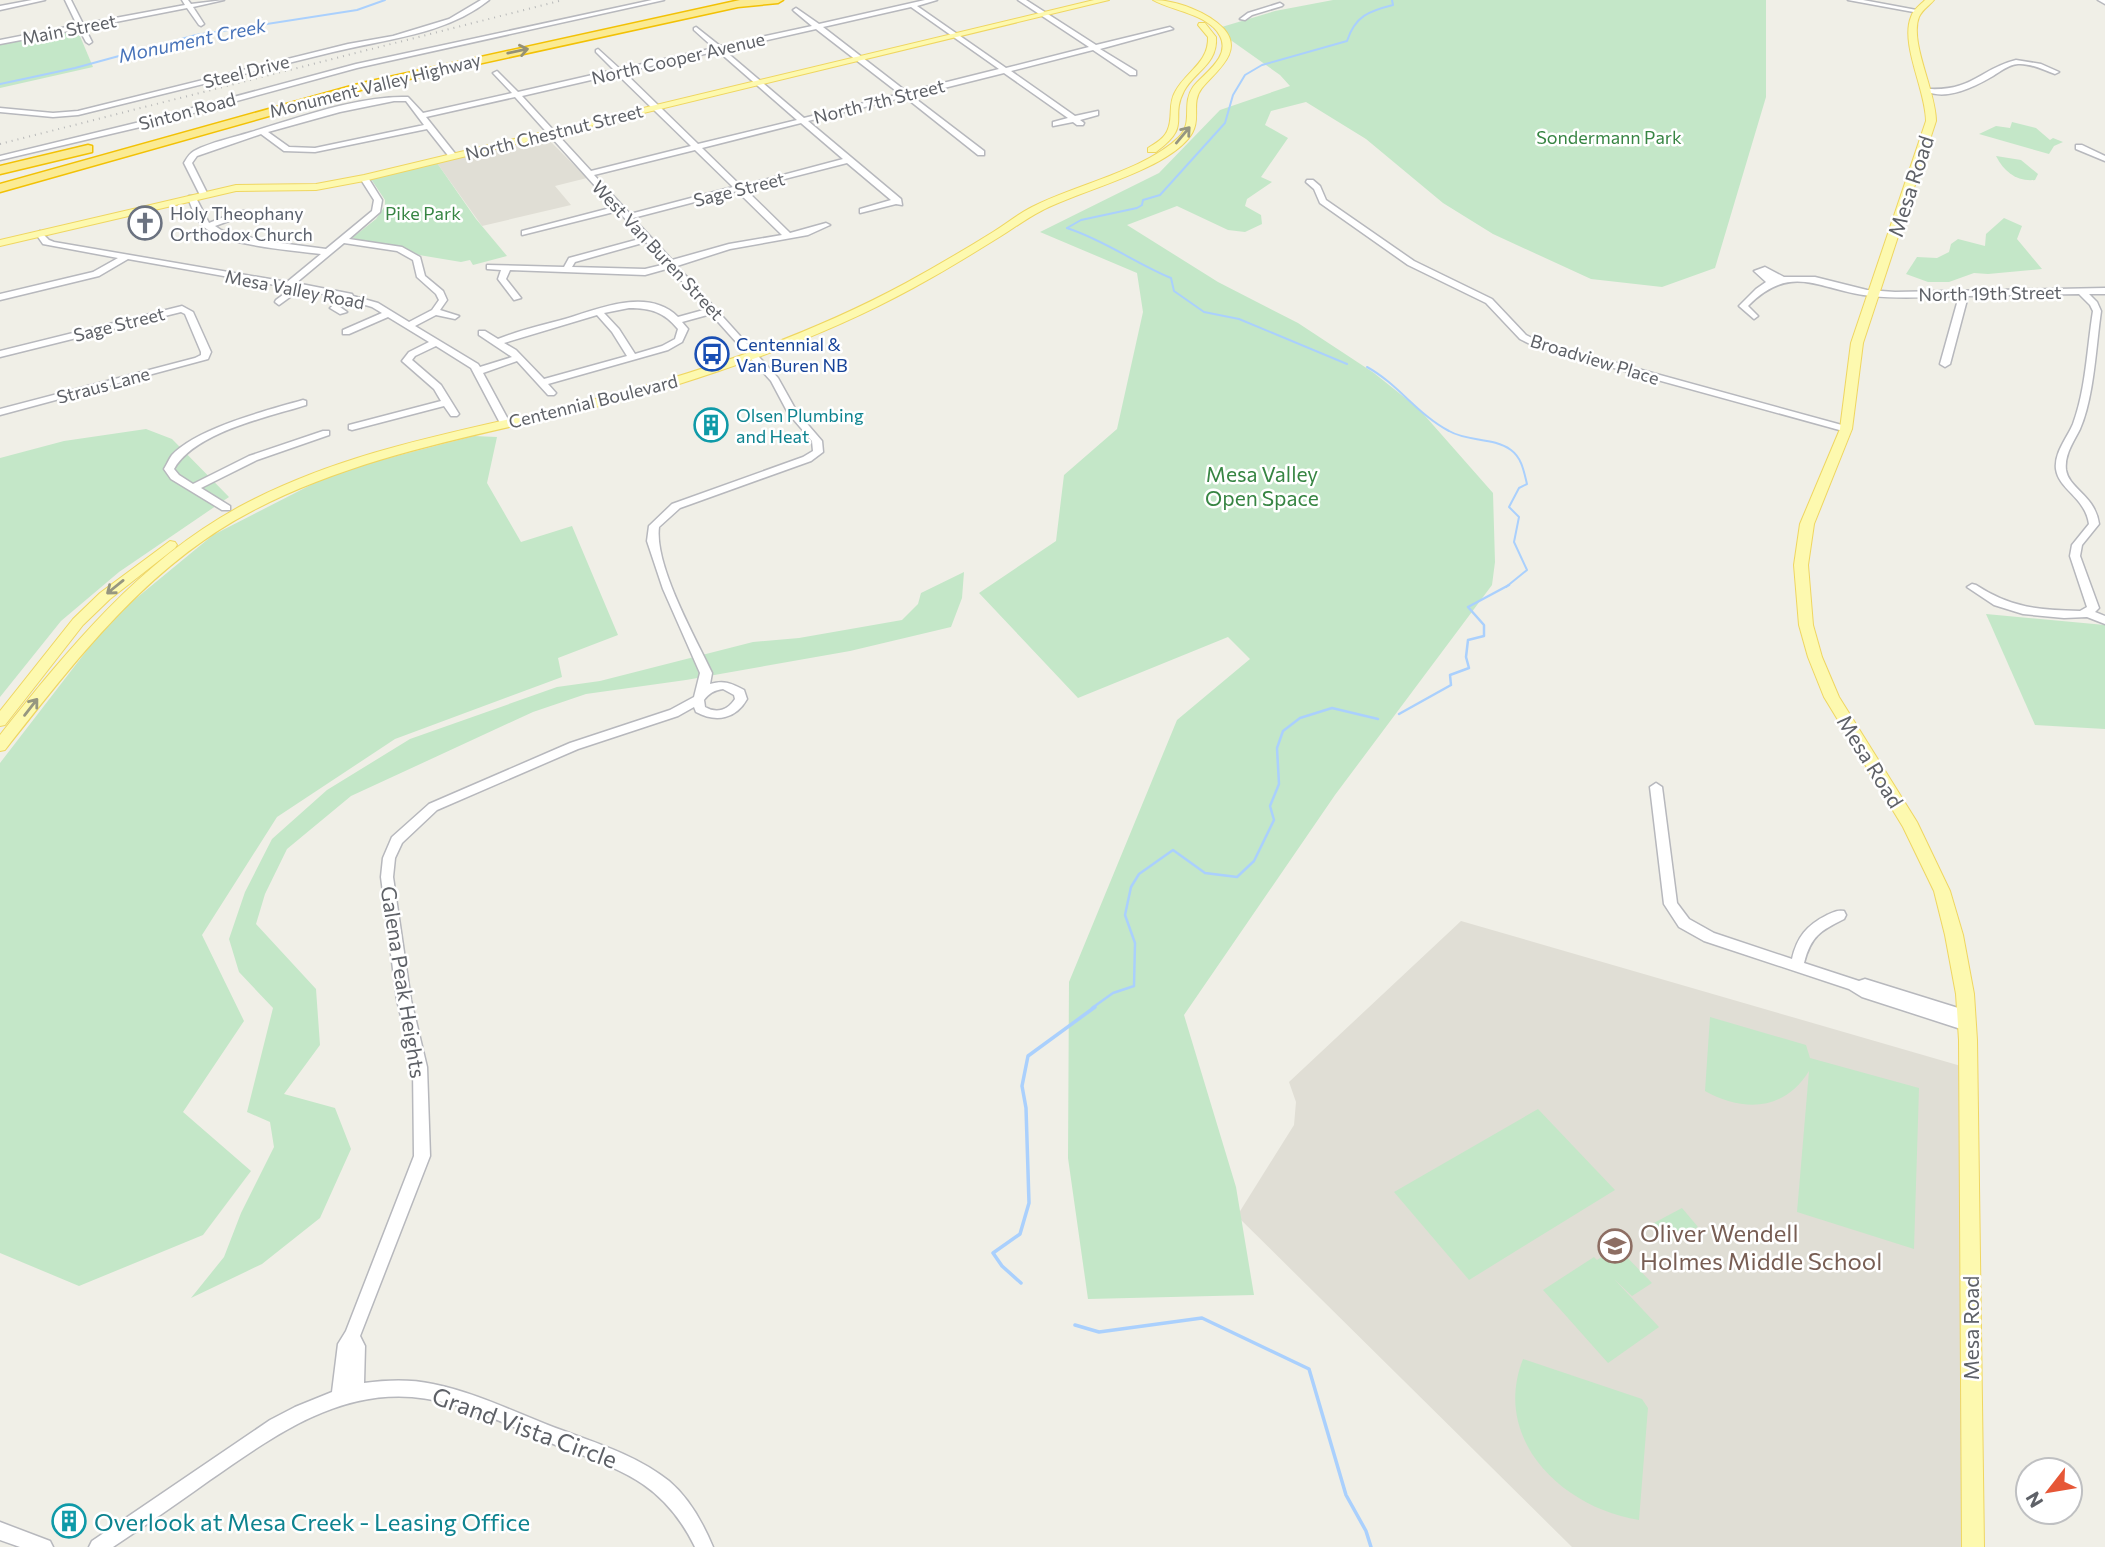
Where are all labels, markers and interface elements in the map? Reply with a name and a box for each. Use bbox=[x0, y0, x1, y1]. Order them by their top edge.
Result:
street label: Main Street bbox=[20, 9, 118, 49]
water label: Monument Creek bbox=[116, 13, 269, 67]
street label: North Cooper Avenue bbox=[589, 27, 767, 89]
one-way arrow bbox=[506, 43, 529, 57]
street label: Monument Valley Highway bbox=[267, 48, 483, 122]
street label: Steel Drive bbox=[201, 50, 291, 92]
street label: North 7th Street bbox=[811, 74, 947, 128]
street label: Sinton Road bbox=[136, 88, 238, 134]
street label: North Chestnut Street bbox=[463, 99, 645, 165]
park label: Sondermann Park bbox=[1536, 126, 1682, 148]
one-way arrow bbox=[1176, 127, 1191, 145]
street label: Mesa Road bbox=[1882, 132, 1938, 240]
street label: Sage Street bbox=[691, 167, 787, 211]
street label: West Van Buren Street bbox=[588, 176, 728, 324]
place label: Holy Theophany Orthodox Church bbox=[170, 202, 313, 245]
park label: Pike Park bbox=[385, 202, 461, 224]
church icon: Holy Theophany Orthodox Church bbox=[126, 204, 164, 242]
street label: Mesa Valley Road bbox=[223, 265, 367, 313]
street label: North 19th Street bbox=[1918, 281, 2062, 305]
street label: Sage Street bbox=[71, 302, 167, 346]
street label: Broadview Place bbox=[1528, 329, 1662, 389]
place label: Centennial & Van Buren NB bbox=[736, 333, 848, 376]
bus stop icon: Centennial & Van Buren NB bbox=[693, 335, 731, 373]
street label: Straus Lane bbox=[54, 362, 152, 408]
street label: Centennial Boulevard bbox=[506, 369, 680, 433]
place label: Olsen Plumbing and Heat bbox=[736, 404, 864, 447]
building icon: Olsen Plumbing and Heat bbox=[692, 406, 730, 444]
park label: Mesa Valley Open Space bbox=[1205, 461, 1319, 510]
one-way arrow bbox=[107, 580, 125, 595]
one-way arrow bbox=[23, 699, 38, 717]
street label: Mesa Road bbox=[1833, 710, 1909, 812]
street label: Galena Peak Heights bbox=[376, 884, 432, 1080]
place label: Oliver Wendell Holmes Middle School bbox=[1640, 1218, 1882, 1275]
school or university icon: Oliver Wendell Holmes Middle School bbox=[1596, 1227, 1634, 1265]
street label: Mesa Road bbox=[1958, 1276, 1983, 1380]
street label: Grand Vista Circle bbox=[429, 1380, 621, 1474]
north arrow bbox=[2014, 1456, 2084, 1526]
text: N bbox=[2020, 1488, 2048, 1512]
building icon: Overlook at Mesa Creek - Leasing Office bbox=[50, 1502, 88, 1540]
place label: Overlook at Mesa Creek - Leasing Office bbox=[94, 1507, 530, 1536]

